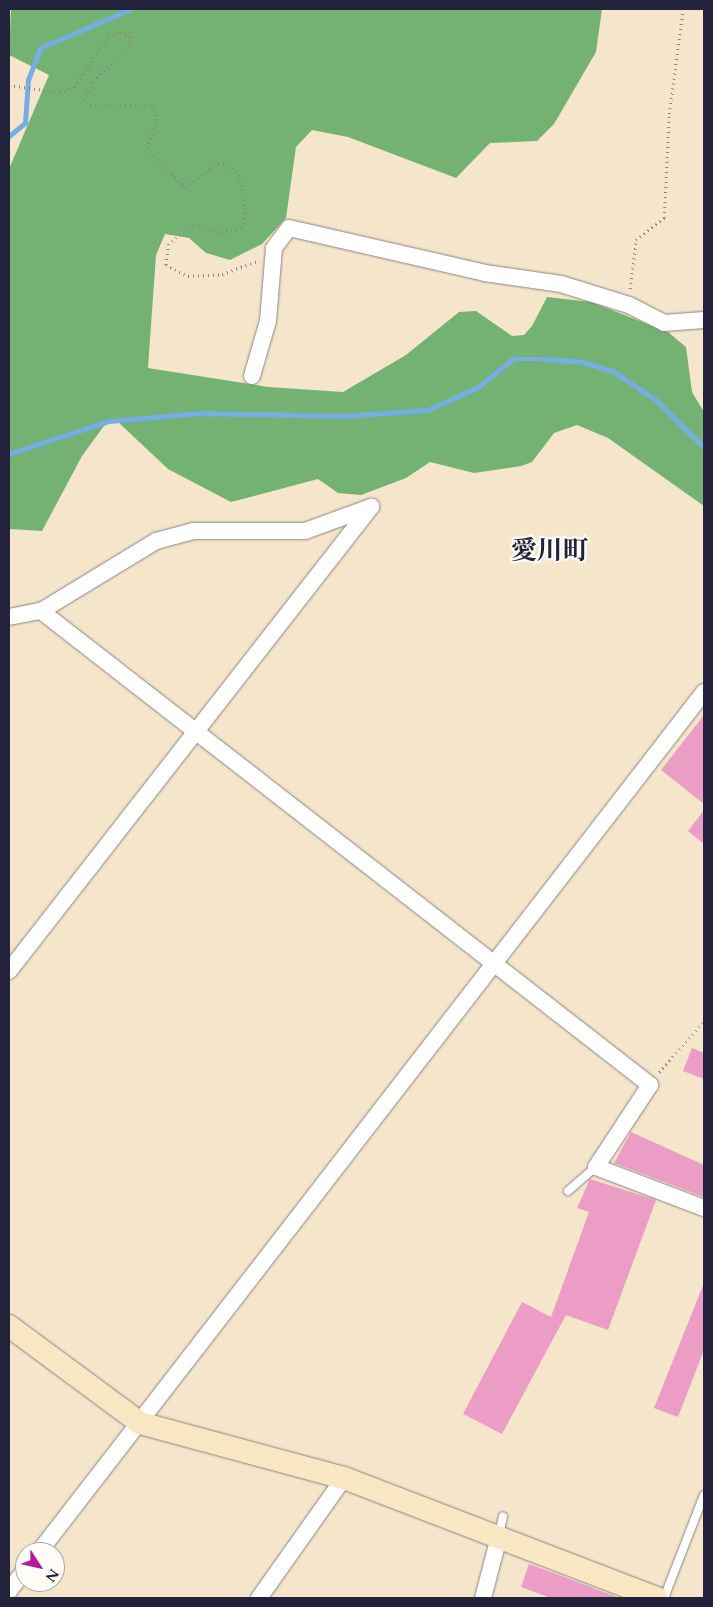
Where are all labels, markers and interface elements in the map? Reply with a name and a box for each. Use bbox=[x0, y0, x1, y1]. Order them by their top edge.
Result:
district label: 愛川町 bbox=[511, 535, 589, 567]
north arrow bbox=[15, 1542, 65, 1592]
text: N bbox=[41, 1565, 63, 1586]

